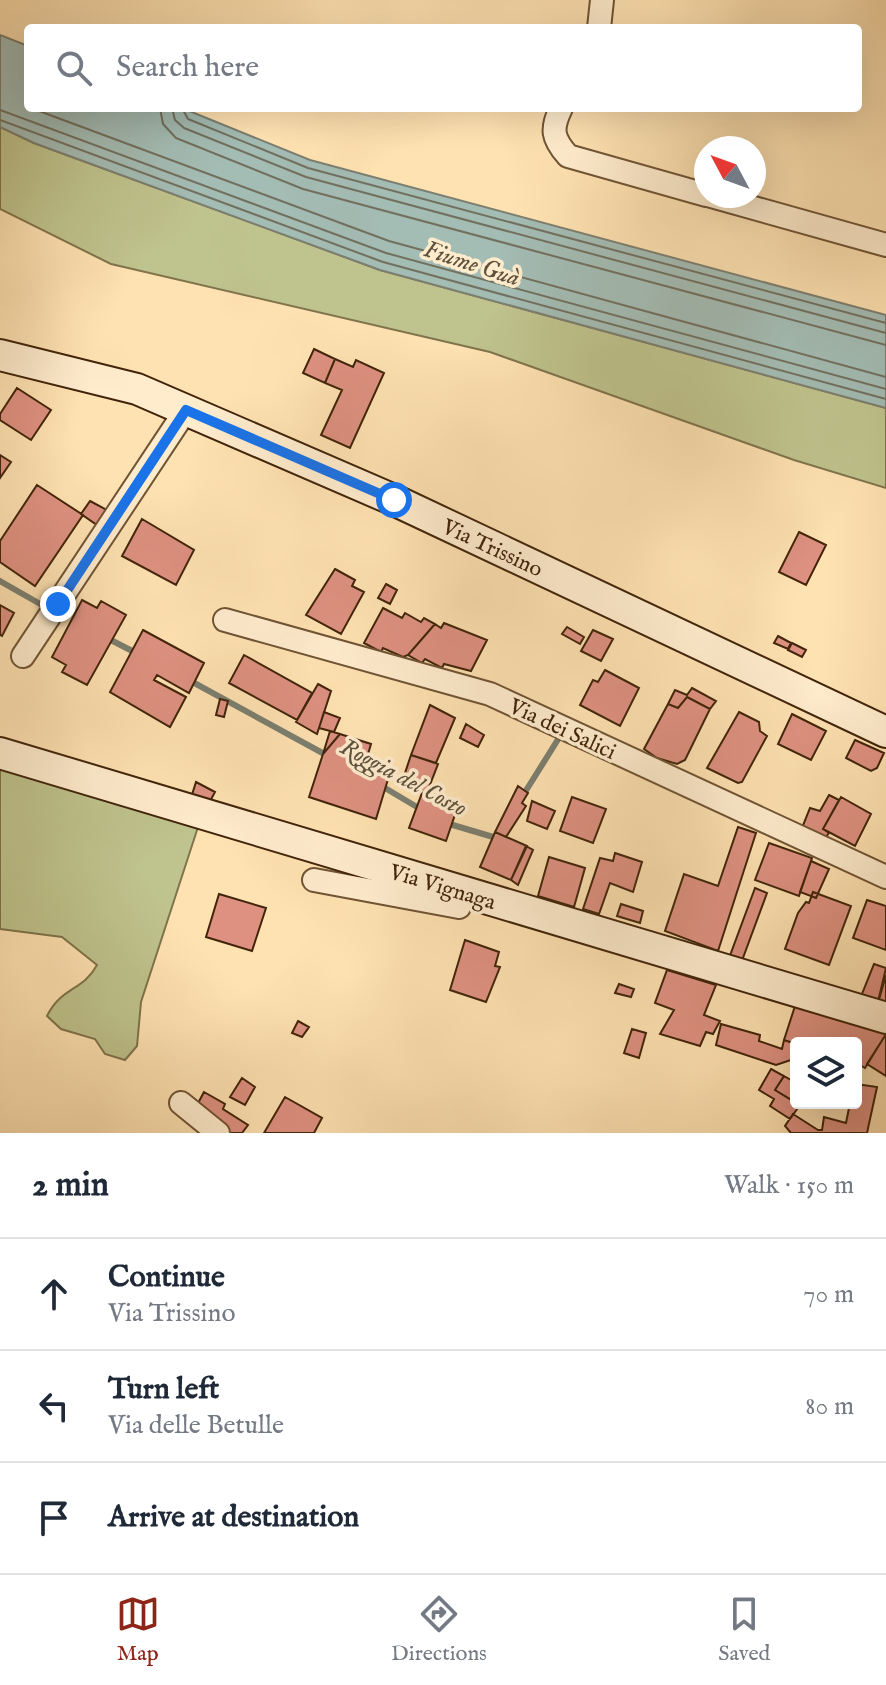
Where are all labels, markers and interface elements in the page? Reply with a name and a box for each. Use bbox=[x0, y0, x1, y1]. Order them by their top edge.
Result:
search box bbox=[24, 24, 862, 112]
icon: search bbox=[52, 46, 96, 90]
text: Search here bbox=[116, 49, 259, 87]
north arrow bbox=[694, 136, 766, 208]
water label: Fiume Guà bbox=[420, 234, 523, 294]
route start bbox=[376, 482, 412, 518]
street label: Via Trissino bbox=[436, 513, 547, 584]
route end bbox=[40, 586, 76, 622]
street label: Via dei Salici bbox=[503, 692, 620, 767]
water label: Roggia del Costo bbox=[335, 732, 472, 825]
street label: Via Vignaga bbox=[385, 858, 499, 917]
map controls bbox=[790, 1037, 862, 1109]
button: layers bbox=[790, 1037, 862, 1109]
text: 2 min bbox=[32, 1164, 109, 1207]
text: Walk · 150 m bbox=[724, 1169, 854, 1202]
text: Continue bbox=[108, 1259, 225, 1297]
icon: ahead bbox=[32, 1272, 76, 1316]
text: 70 m bbox=[803, 1278, 854, 1311]
text: Via Trissino bbox=[108, 1297, 235, 1330]
text: Turn left bbox=[108, 1371, 219, 1409]
icon: left bbox=[32, 1384, 76, 1428]
text: 80 m bbox=[805, 1390, 854, 1423]
text: Via delle Betulle bbox=[108, 1409, 284, 1442]
icon: arrive bbox=[32, 1496, 76, 1540]
text: Arrive at destination bbox=[108, 1499, 359, 1537]
tab: Map bbox=[116, 1592, 160, 1668]
tab: Directions bbox=[391, 1592, 487, 1668]
tab: Saved bbox=[718, 1592, 770, 1668]

